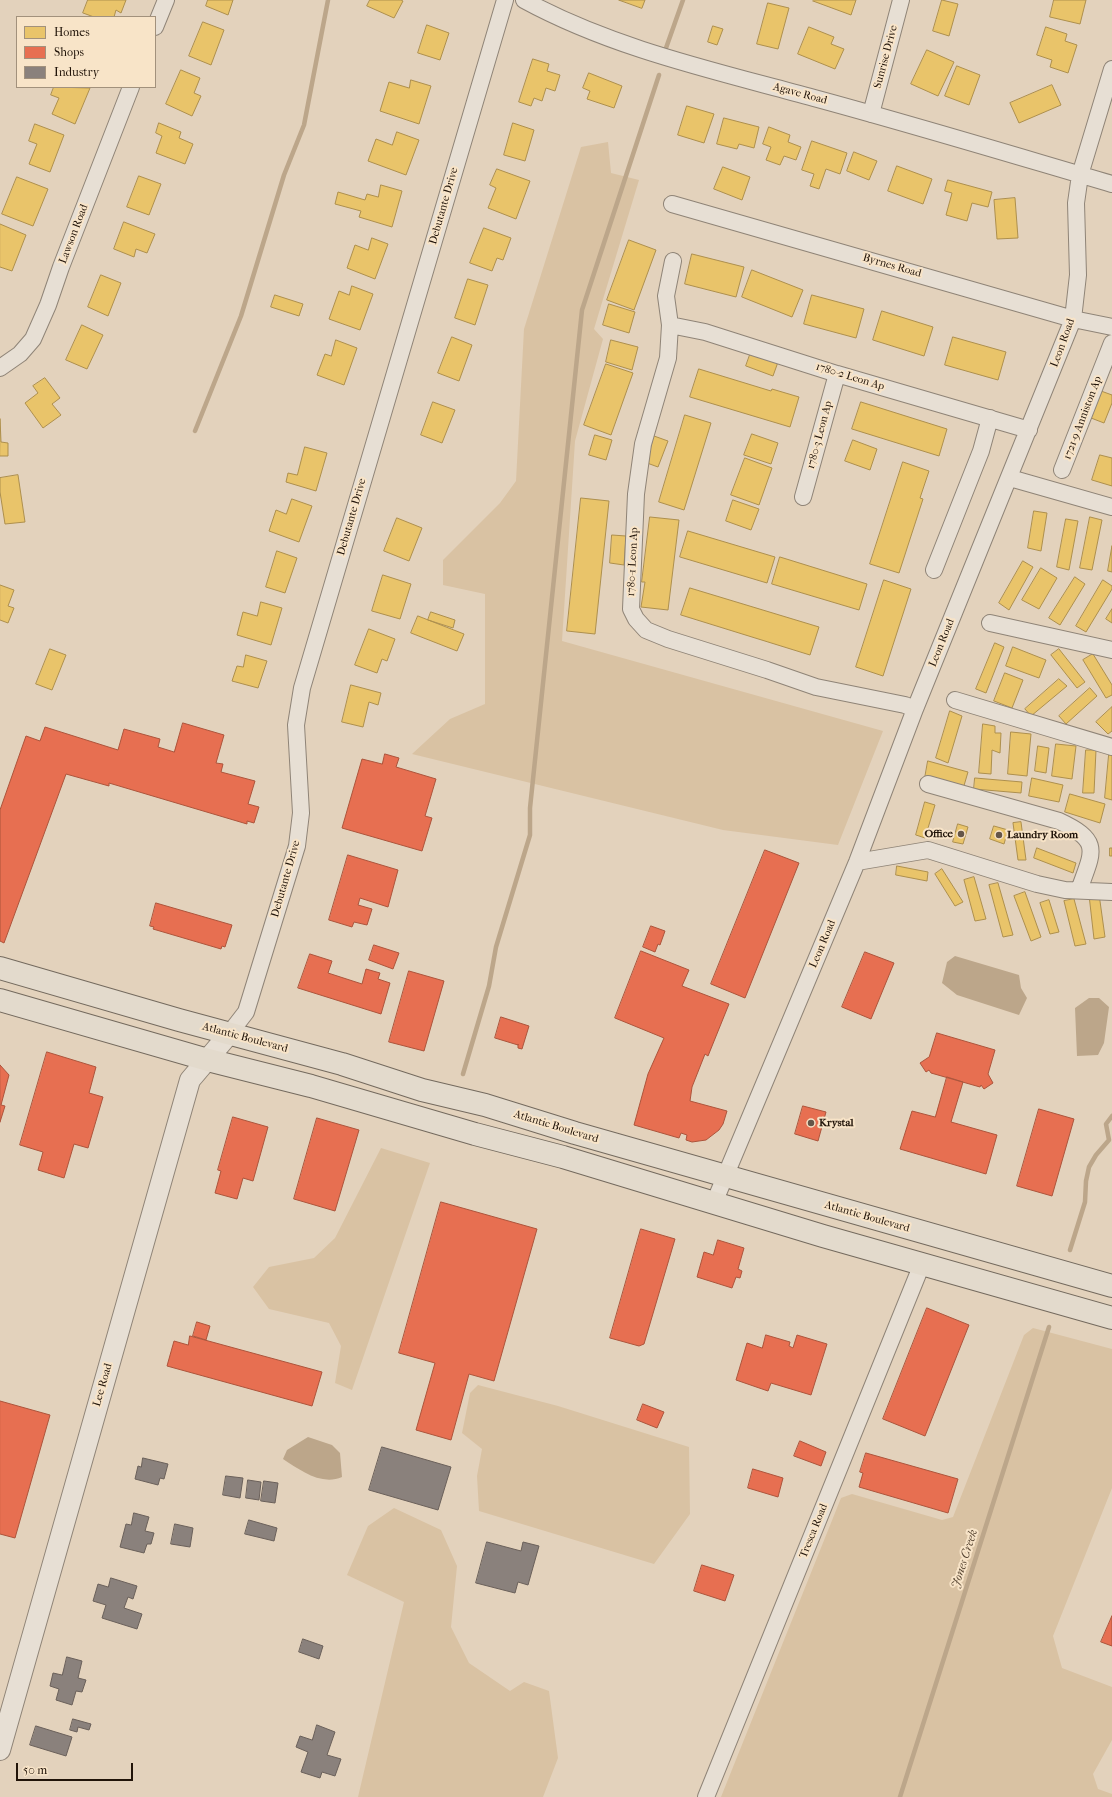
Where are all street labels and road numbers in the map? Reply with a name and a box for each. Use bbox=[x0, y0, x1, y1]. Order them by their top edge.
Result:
street label: Sunrise Drive bbox=[871, 24, 901, 90]
street label: Agave Road bbox=[772, 80, 828, 108]
street label: Debutante Drive bbox=[427, 166, 461, 246]
street label: Lawson Road bbox=[57, 202, 91, 266]
street label: Byrnes Road bbox=[861, 251, 923, 281]
street label: Leon Road bbox=[1048, 317, 1078, 369]
street label: 1780-2 Leon Ap bbox=[814, 360, 886, 394]
street label: 1721-9 Anniston Ap bbox=[1061, 374, 1105, 462]
street label: 1780-3 Leon Ap bbox=[805, 399, 835, 471]
street label: Debutante Drive bbox=[335, 477, 369, 557]
street label: 1780-1 Leon Ap bbox=[625, 527, 641, 597]
street label: Leon Road bbox=[926, 617, 958, 669]
street label: Debutante Drive bbox=[269, 839, 303, 919]
street label: Leon Road bbox=[807, 918, 839, 970]
street label: Atlantic Boulevard bbox=[201, 1020, 289, 1056]
street label: Atlantic Boulevard bbox=[512, 1108, 600, 1146]
street label: Atlantic Boulevard bbox=[823, 1199, 911, 1235]
street label: Lee Road bbox=[91, 1362, 115, 1408]
street label: Tresca Road bbox=[797, 1502, 831, 1560]

